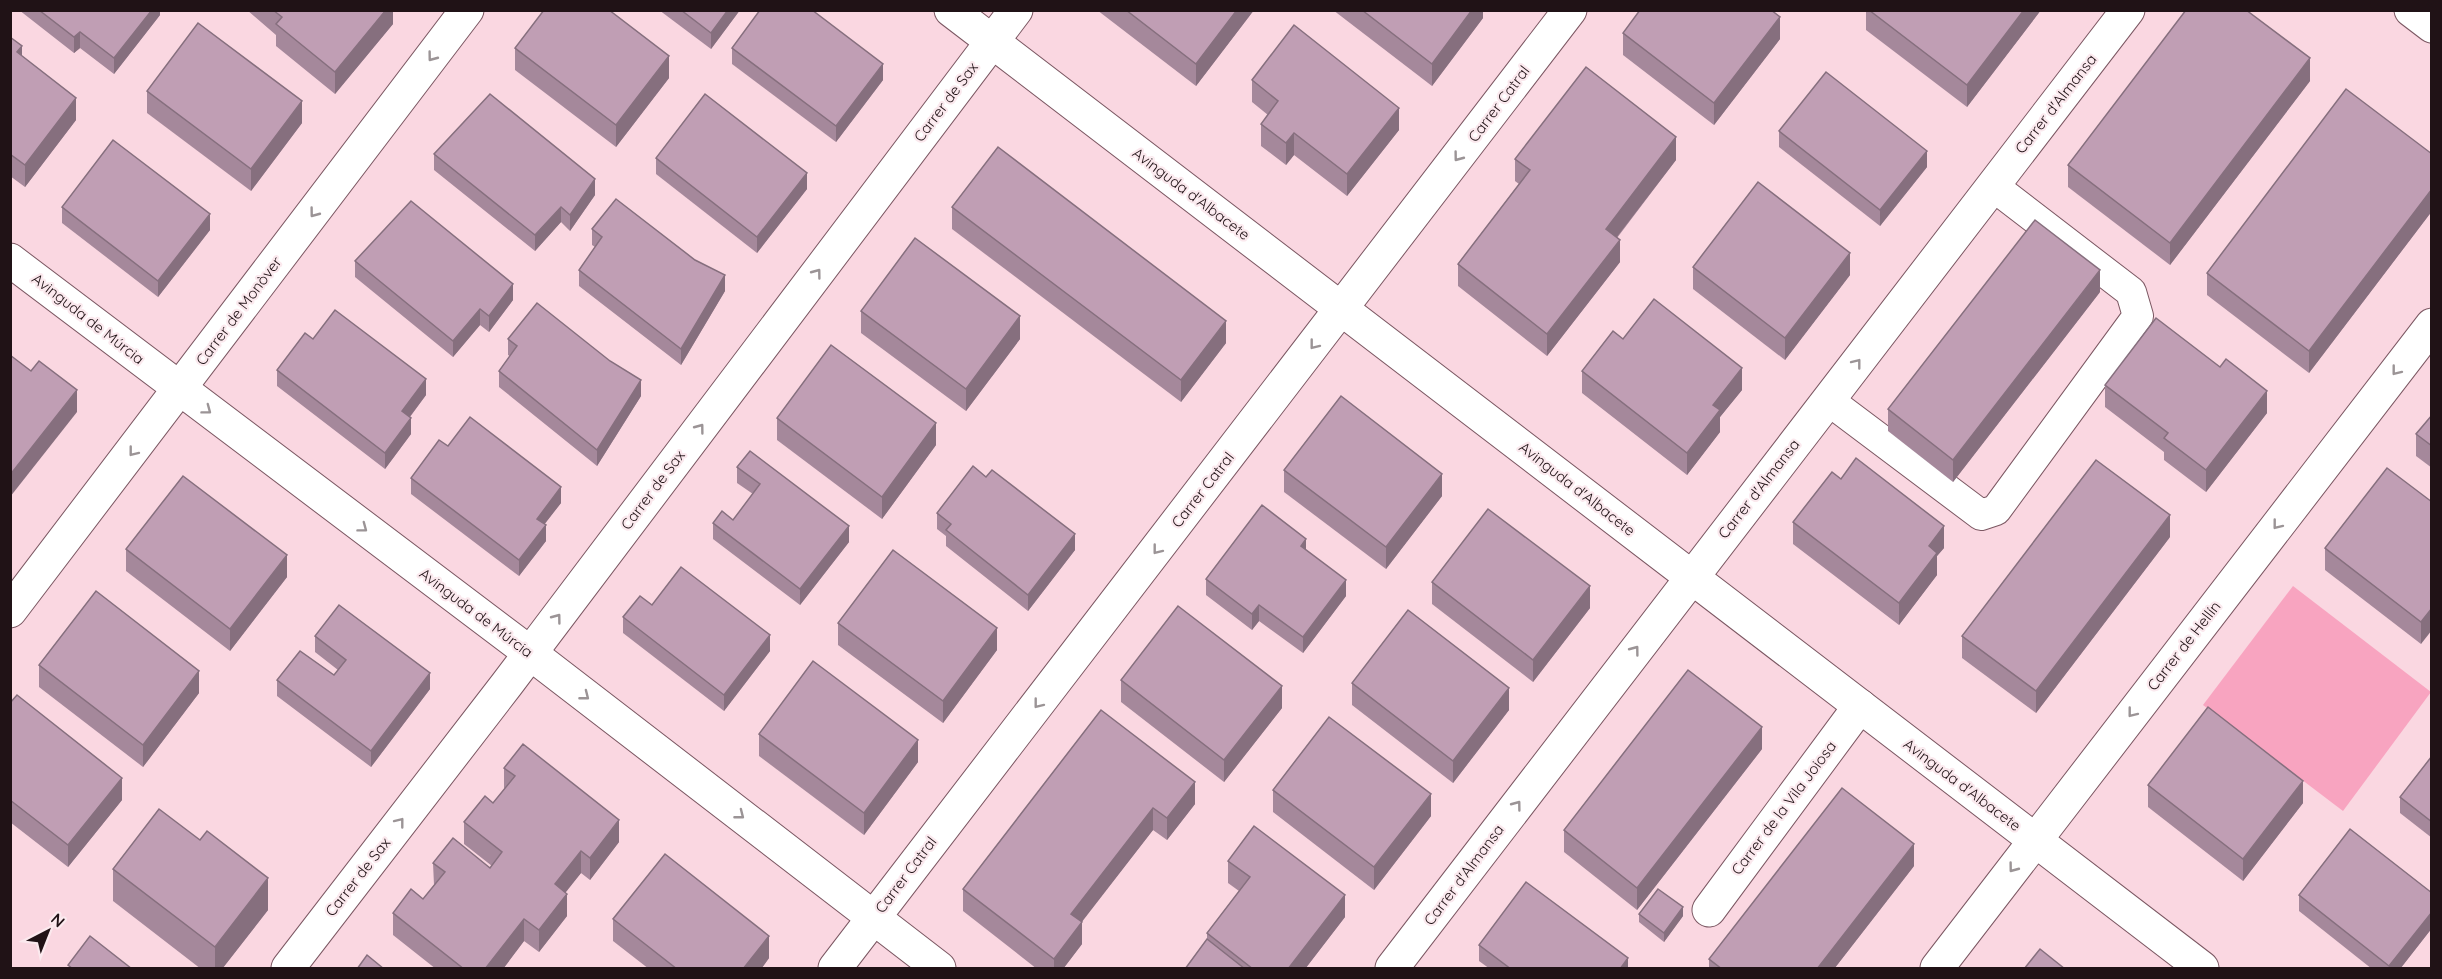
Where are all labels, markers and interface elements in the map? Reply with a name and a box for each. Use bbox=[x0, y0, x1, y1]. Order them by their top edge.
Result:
street label: Carrer d'Almansa bbox=[2011, 50, 2100, 157]
one-way arrow bbox=[428, 51, 439, 62]
street label: Carrer de Sax bbox=[909, 58, 982, 145]
street label: Carrer Catral bbox=[1464, 62, 1533, 146]
street label: Avinguda d'Albacete bbox=[1129, 143, 1254, 244]
one-way arrow bbox=[1454, 150, 1465, 161]
one-way arrow bbox=[311, 206, 322, 217]
street label: Carrer de Monòver bbox=[191, 252, 286, 369]
one-way arrow bbox=[810, 268, 821, 279]
street label: Avinguda de Múrcia bbox=[28, 269, 148, 368]
one-way arrow bbox=[1310, 339, 1321, 350]
one-way arrow bbox=[1849, 359, 1860, 370]
one-way arrow bbox=[2392, 364, 2403, 375]
one-way arrow bbox=[200, 403, 211, 414]
one-way arrow bbox=[692, 424, 703, 435]
street label: Carrer d'Almansa bbox=[1714, 435, 1803, 542]
street label: Avinguda d'Albacete bbox=[1515, 437, 1639, 540]
one-way arrow bbox=[130, 445, 141, 456]
street label: Carrer de Sax bbox=[616, 446, 689, 533]
street label: Carrer Catral bbox=[1167, 448, 1238, 531]
one-way arrow bbox=[2273, 519, 2284, 530]
one-way arrow bbox=[356, 520, 367, 531]
one-way arrow bbox=[1153, 543, 1164, 554]
street label: Avinguda de Múrcia bbox=[416, 564, 537, 661]
street label: Carrer de Hellín bbox=[2143, 597, 2224, 694]
one-way arrow bbox=[550, 613, 561, 624]
one-way arrow bbox=[1628, 646, 1639, 657]
one-way arrow bbox=[579, 688, 590, 699]
one-way arrow bbox=[1034, 697, 1045, 708]
one-way arrow bbox=[2129, 707, 2140, 718]
street label: Avinguda d'Albacete bbox=[1900, 734, 2025, 835]
street label: Carrer de la Vila Joiosa bbox=[1727, 737, 1840, 878]
one-way arrow bbox=[1509, 801, 1520, 812]
one-way arrow bbox=[733, 807, 744, 818]
one-way arrow bbox=[393, 818, 404, 829]
street label: Carrer d'Almansa bbox=[1420, 821, 1508, 929]
street label: Carrer de Sax bbox=[321, 833, 394, 920]
street label: Carrer Catral bbox=[871, 833, 940, 917]
one-way arrow bbox=[2010, 861, 2021, 872]
north arrow bbox=[18, 901, 78, 961]
text: N bbox=[47, 908, 69, 931]

